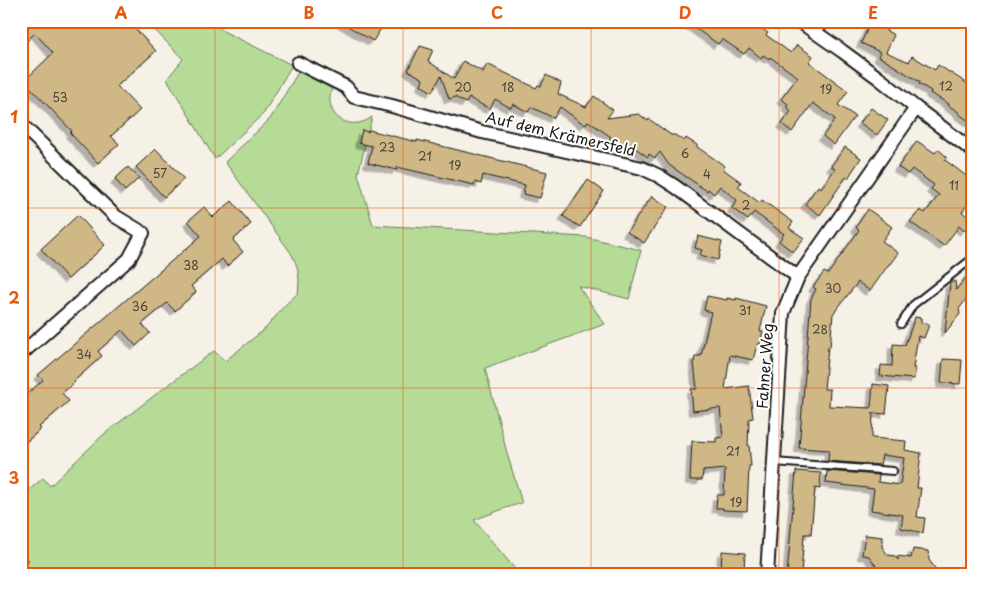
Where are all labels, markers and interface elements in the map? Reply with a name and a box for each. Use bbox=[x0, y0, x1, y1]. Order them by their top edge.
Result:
text: A bbox=[115, 0, 128, 24]
text: B bbox=[304, 0, 315, 24]
text: C bbox=[491, 0, 503, 24]
text: D bbox=[679, 0, 691, 24]
text: E bbox=[868, 0, 878, 24]
house number: 12 bbox=[939, 77, 953, 95]
house number: 20 bbox=[454, 78, 472, 96]
house number: 18 bbox=[502, 78, 514, 96]
house number: 19 bbox=[820, 80, 832, 98]
house number: 53 bbox=[52, 88, 68, 106]
text: 1 bbox=[10, 104, 18, 128]
street label: Auf dem Krämersfeld bbox=[484, 105, 638, 161]
house number: 23 bbox=[379, 138, 395, 156]
house number: 6 bbox=[681, 144, 689, 162]
house number: 21 bbox=[418, 147, 432, 165]
house number: 19 bbox=[449, 156, 461, 174]
house number: 57 bbox=[153, 164, 167, 182]
house number: 4 bbox=[703, 165, 711, 183]
house number: 11 bbox=[949, 176, 959, 194]
house number: 2 bbox=[742, 196, 750, 214]
house number: 38 bbox=[183, 256, 199, 274]
house number: 30 bbox=[825, 279, 842, 297]
text: 2 bbox=[8, 285, 20, 309]
house number: 36 bbox=[132, 297, 148, 315]
house number: 31 bbox=[739, 301, 751, 319]
house number: 28 bbox=[812, 320, 828, 338]
street label: Fahner Weg bbox=[750, 322, 778, 410]
house number: 34 bbox=[76, 345, 92, 363]
house number: 21 bbox=[726, 442, 740, 460]
text: 3 bbox=[9, 465, 19, 489]
house number: 19 bbox=[730, 493, 742, 511]

